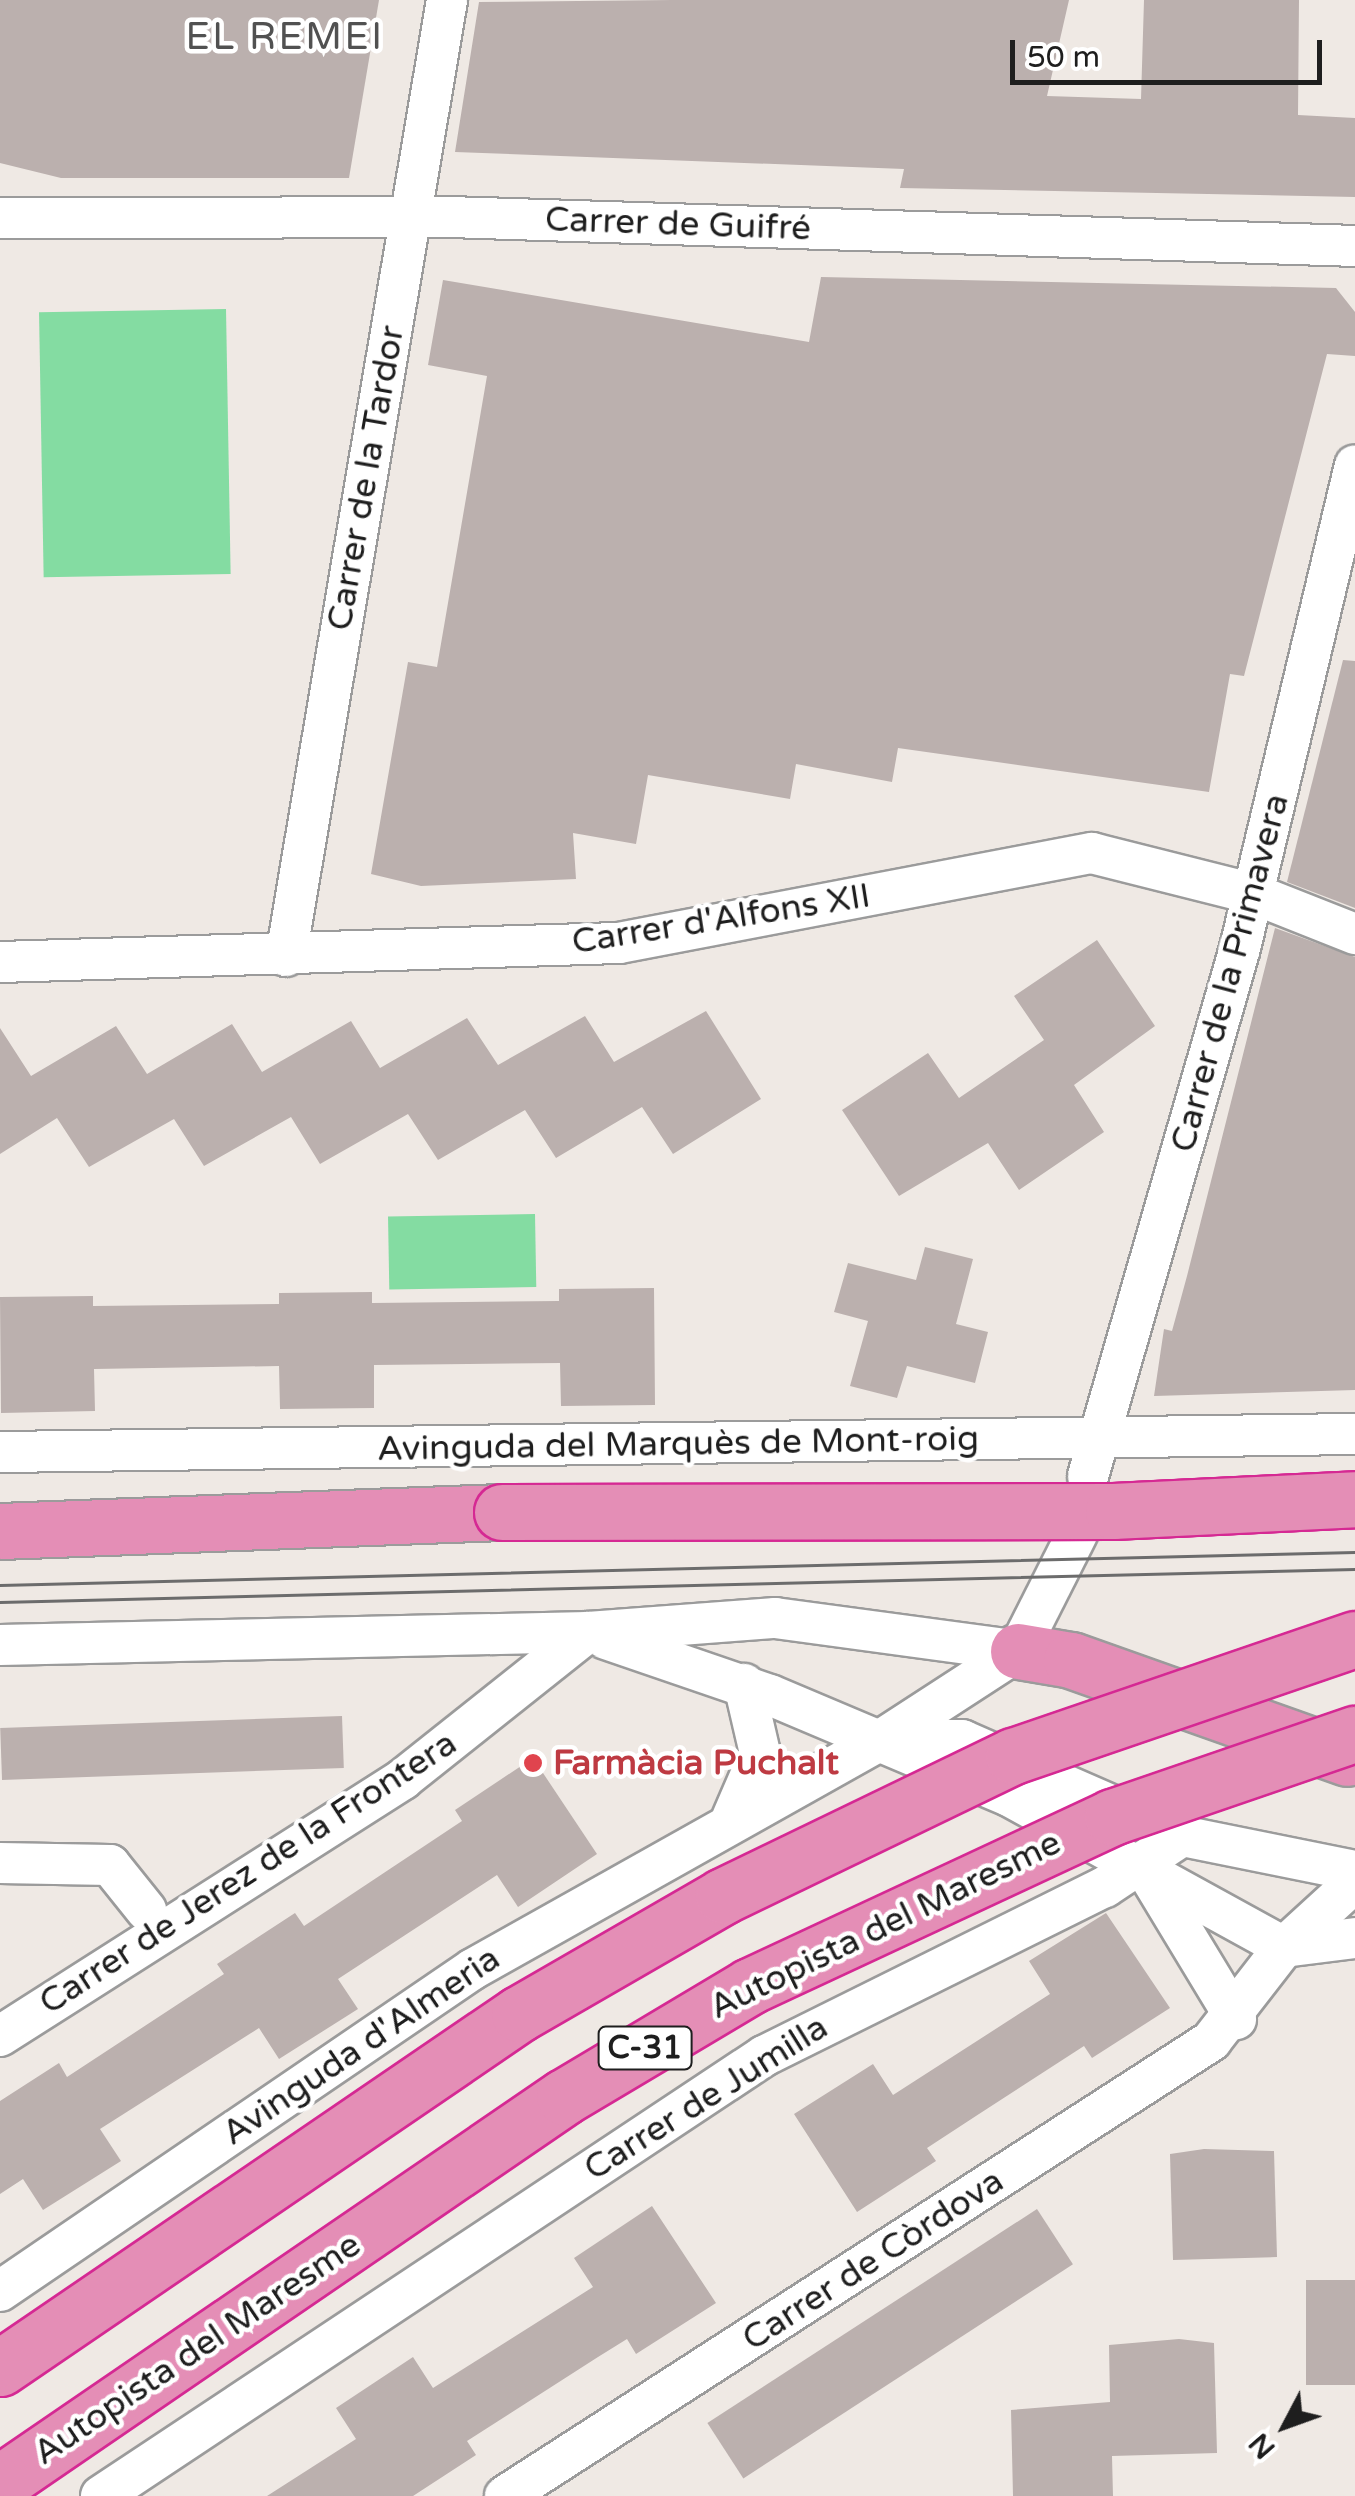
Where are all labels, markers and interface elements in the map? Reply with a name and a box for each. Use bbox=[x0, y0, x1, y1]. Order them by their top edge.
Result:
district label: EL REMEI bbox=[185, 15, 385, 61]
scale bar bbox=[1015, 20, 1328, 82]
text: 50 m bbox=[1027, 39, 1100, 76]
street label: Carrer de Guifré bbox=[544, 198, 812, 250]
street label: Carrer de la Tardor bbox=[318, 322, 414, 634]
street label: Carrer de la Primavera bbox=[1162, 789, 1298, 1157]
street label: Carrer d'Alfons XII bbox=[569, 875, 873, 963]
street label: Avinguda del Marquès de Mont-roig bbox=[377, 1418, 979, 1470]
street label: Carrer de Jerez de la Frontera bbox=[32, 1722, 464, 2024]
place label: Farmàcia Puchalt bbox=[553, 1742, 839, 1784]
marker: Farmàcia Puchalt bbox=[522, 1752, 544, 1774]
street label: Autopista del Maresme bbox=[703, 1822, 1067, 2028]
street label: Avinguda d'Almeria bbox=[214, 1937, 508, 2155]
street label: Carrer de Jumilla bbox=[577, 2006, 835, 2190]
road number: C-31 bbox=[598, 2021, 692, 2075]
street label: Carrer de Còrdova bbox=[735, 2160, 1011, 2360]
street label: Autopista del Maresme bbox=[25, 2224, 369, 2474]
north arrow bbox=[1235, 2376, 1335, 2476]
text: N bbox=[1242, 2426, 1283, 2465]

